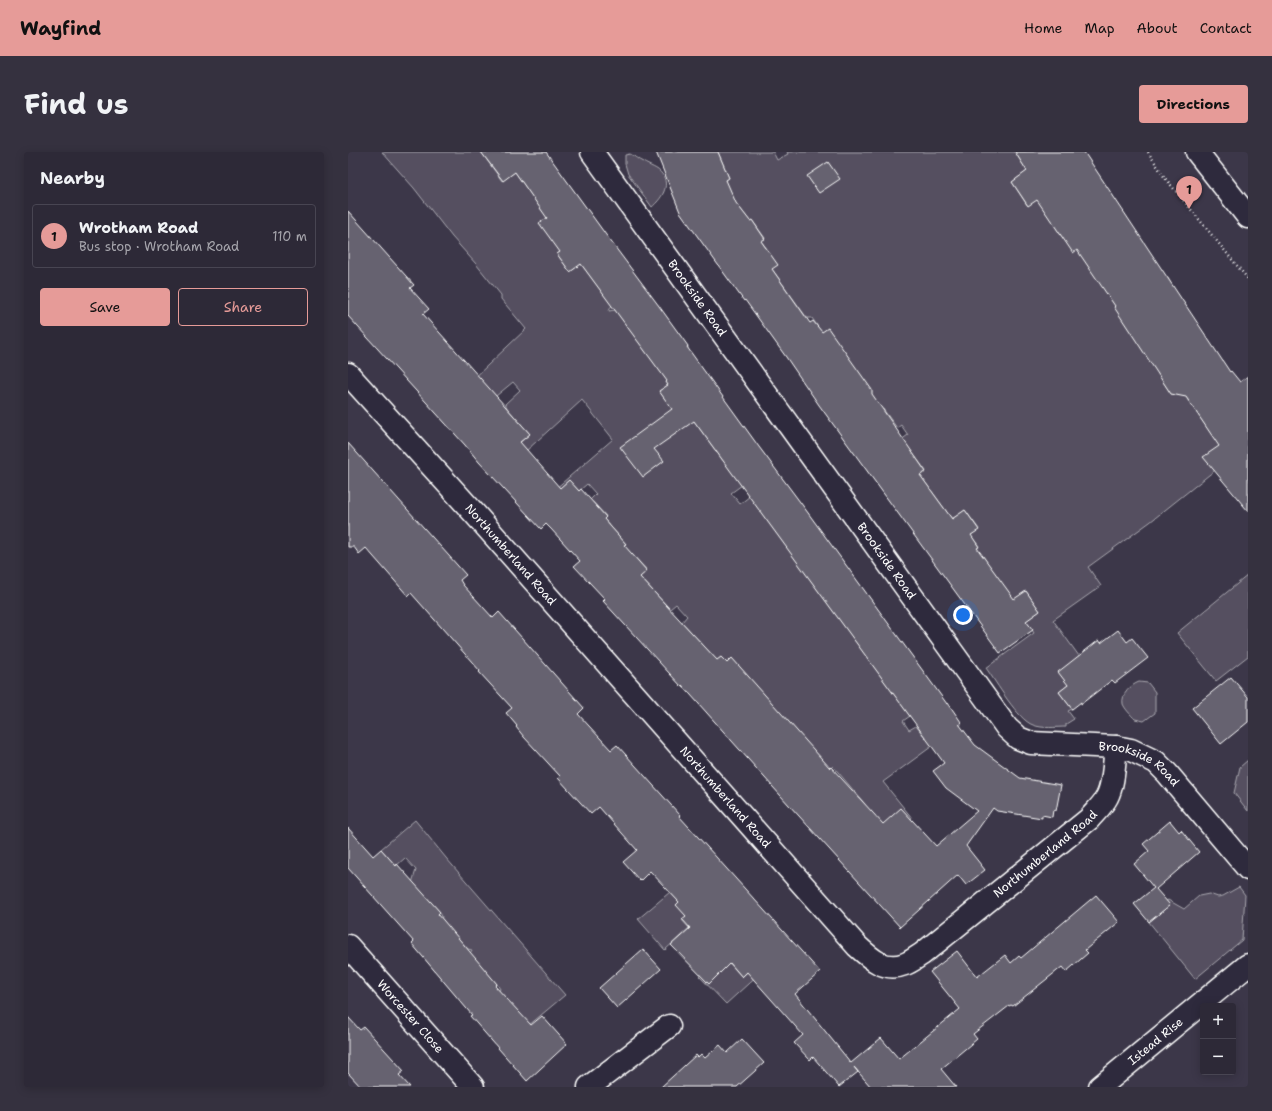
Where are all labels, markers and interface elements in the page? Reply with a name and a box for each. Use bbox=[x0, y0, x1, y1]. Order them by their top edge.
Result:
text: Wayfind bbox=[20, 16, 101, 41]
text: Home bbox=[1024, 19, 1063, 37]
text: Map bbox=[1085, 19, 1115, 37]
text: About bbox=[1137, 19, 1178, 37]
text: Contact bbox=[1200, 19, 1252, 37]
text: Find us bbox=[24, 85, 129, 123]
button: Directions bbox=[1139, 85, 1248, 123]
text: Nearby bbox=[40, 167, 105, 189]
pin: 1 bbox=[1176, 176, 1202, 209]
text: Wrotham Road bbox=[79, 218, 198, 238]
text: 1 bbox=[51, 228, 57, 245]
text: 110 m bbox=[272, 228, 307, 245]
text: Bus stop · Wrotham Road bbox=[79, 238, 239, 255]
street label: Brookside Road bbox=[664, 257, 730, 340]
button: Save bbox=[40, 288, 170, 326]
button: Share bbox=[178, 288, 308, 326]
street label: Northumberland Road bbox=[462, 500, 560, 609]
street label: Brookside Road bbox=[854, 519, 920, 603]
your location bbox=[953, 605, 973, 625]
street label: Brookside Road bbox=[1098, 738, 1183, 790]
street label: Northumberland Road bbox=[676, 743, 775, 852]
street label: Northumberland Road bbox=[990, 807, 1101, 901]
street label: Worcester Close bbox=[373, 976, 447, 1057]
map controls bbox=[1200, 1003, 1236, 1075]
button: + bbox=[1200, 1003, 1236, 1039]
street label: Istead Rise bbox=[1125, 1014, 1187, 1069]
button: − bbox=[1200, 1039, 1236, 1075]

